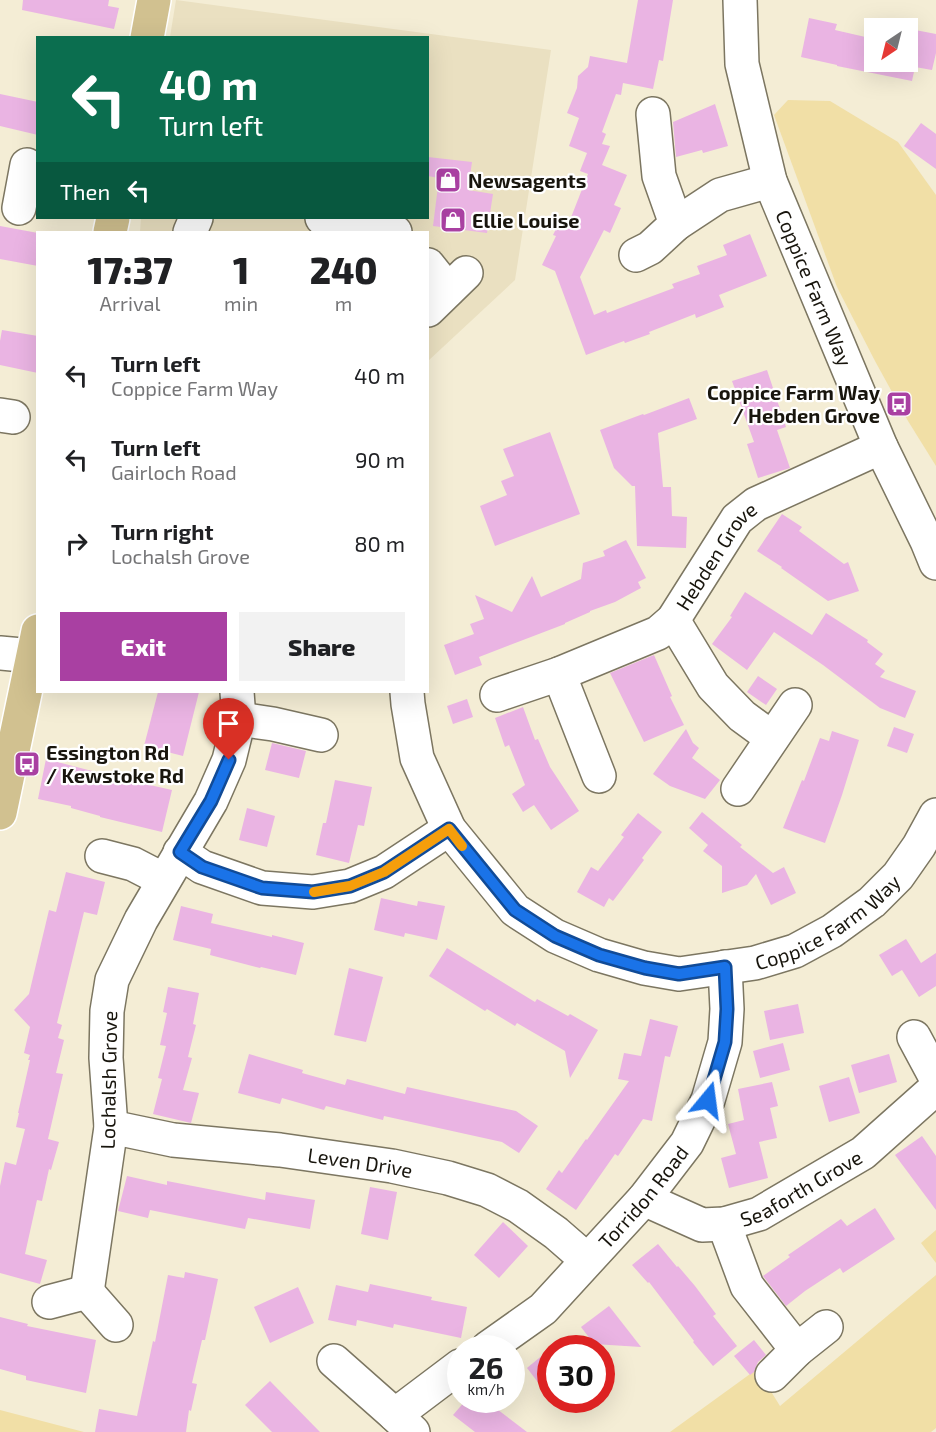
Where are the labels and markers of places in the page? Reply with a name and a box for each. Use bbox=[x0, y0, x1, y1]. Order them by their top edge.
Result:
shop icon: Newsagents bbox=[433, 165, 463, 195]
place label: Newsagents bbox=[468, 168, 586, 192]
shop icon: Ellie Louise bbox=[438, 205, 468, 235]
place label: Ellie Louise bbox=[472, 208, 580, 232]
place label: Coppice Farm Way / Hebden Grove bbox=[707, 380, 881, 427]
bus stop icon: Coppice Farm Way / Hebden Grove bbox=[884, 389, 914, 419]
pin bbox=[203, 698, 254, 760]
place label: Essington Rd / Kewstoke Rd bbox=[46, 740, 184, 787]
bus stop icon: Essington Rd / Kewstoke Rd bbox=[12, 749, 42, 779]

